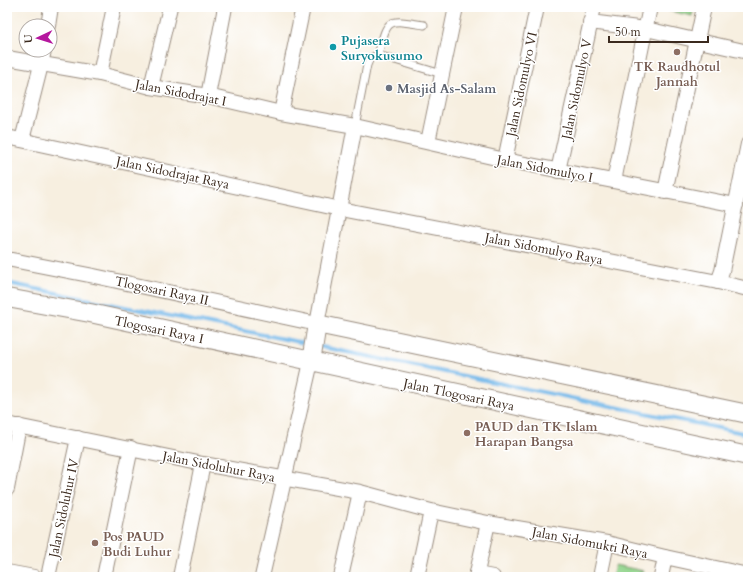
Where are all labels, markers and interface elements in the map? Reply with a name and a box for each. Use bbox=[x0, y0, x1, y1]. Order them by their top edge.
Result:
north arrow bbox=[18, 18, 58, 58]
scale bar bbox=[609, 18, 708, 44]
text: 50 m bbox=[615, 24, 642, 40]
street label: Jalan Sidomulyo VI bbox=[502, 30, 542, 140]
place label: Pujasera Suryokusumo bbox=[341, 32, 423, 65]
text: U bbox=[21, 34, 36, 44]
street label: Jalan Sidomulyo V bbox=[557, 37, 597, 143]
marker: Pujasera Suryokusumo bbox=[328, 42, 338, 52]
marker: TK Raudhotul Jannah bbox=[672, 47, 682, 57]
place label: TK Raudhotul Jannah bbox=[634, 58, 720, 91]
street label: Jalan Sidodrajat I bbox=[132, 75, 228, 111]
place label: Masjid As-Salam bbox=[397, 80, 496, 98]
marker: Masjid As-Salam bbox=[384, 83, 394, 93]
street label: Jalan Sidomulyo I bbox=[493, 150, 594, 187]
street label: Jalan Sidodrajat Raya bbox=[113, 152, 231, 194]
street label: Jalan Sidomulyo Raya bbox=[481, 228, 605, 269]
street label: Tlogosari Raya II bbox=[113, 272, 210, 310]
street label: Tlogosari Raya I bbox=[112, 312, 205, 348]
street label: Jalan Tlogosari Raya bbox=[400, 374, 516, 416]
place label: PAUD dan TK Islam Harapan Bangsa bbox=[475, 418, 598, 451]
marker: PAUD dan TK Islam Harapan Bangsa bbox=[462, 428, 472, 438]
street label: Jalan Sidoluhur Raya bbox=[159, 447, 277, 487]
street label: Jalan Sidoluhur IV bbox=[44, 457, 83, 561]
street label: Jalan Sidomukti Raya bbox=[529, 523, 650, 563]
place label: Pos PAUD Budi Luhur bbox=[103, 528, 172, 561]
marker: Pos PAUD Budi Luhur bbox=[90, 538, 100, 548]

